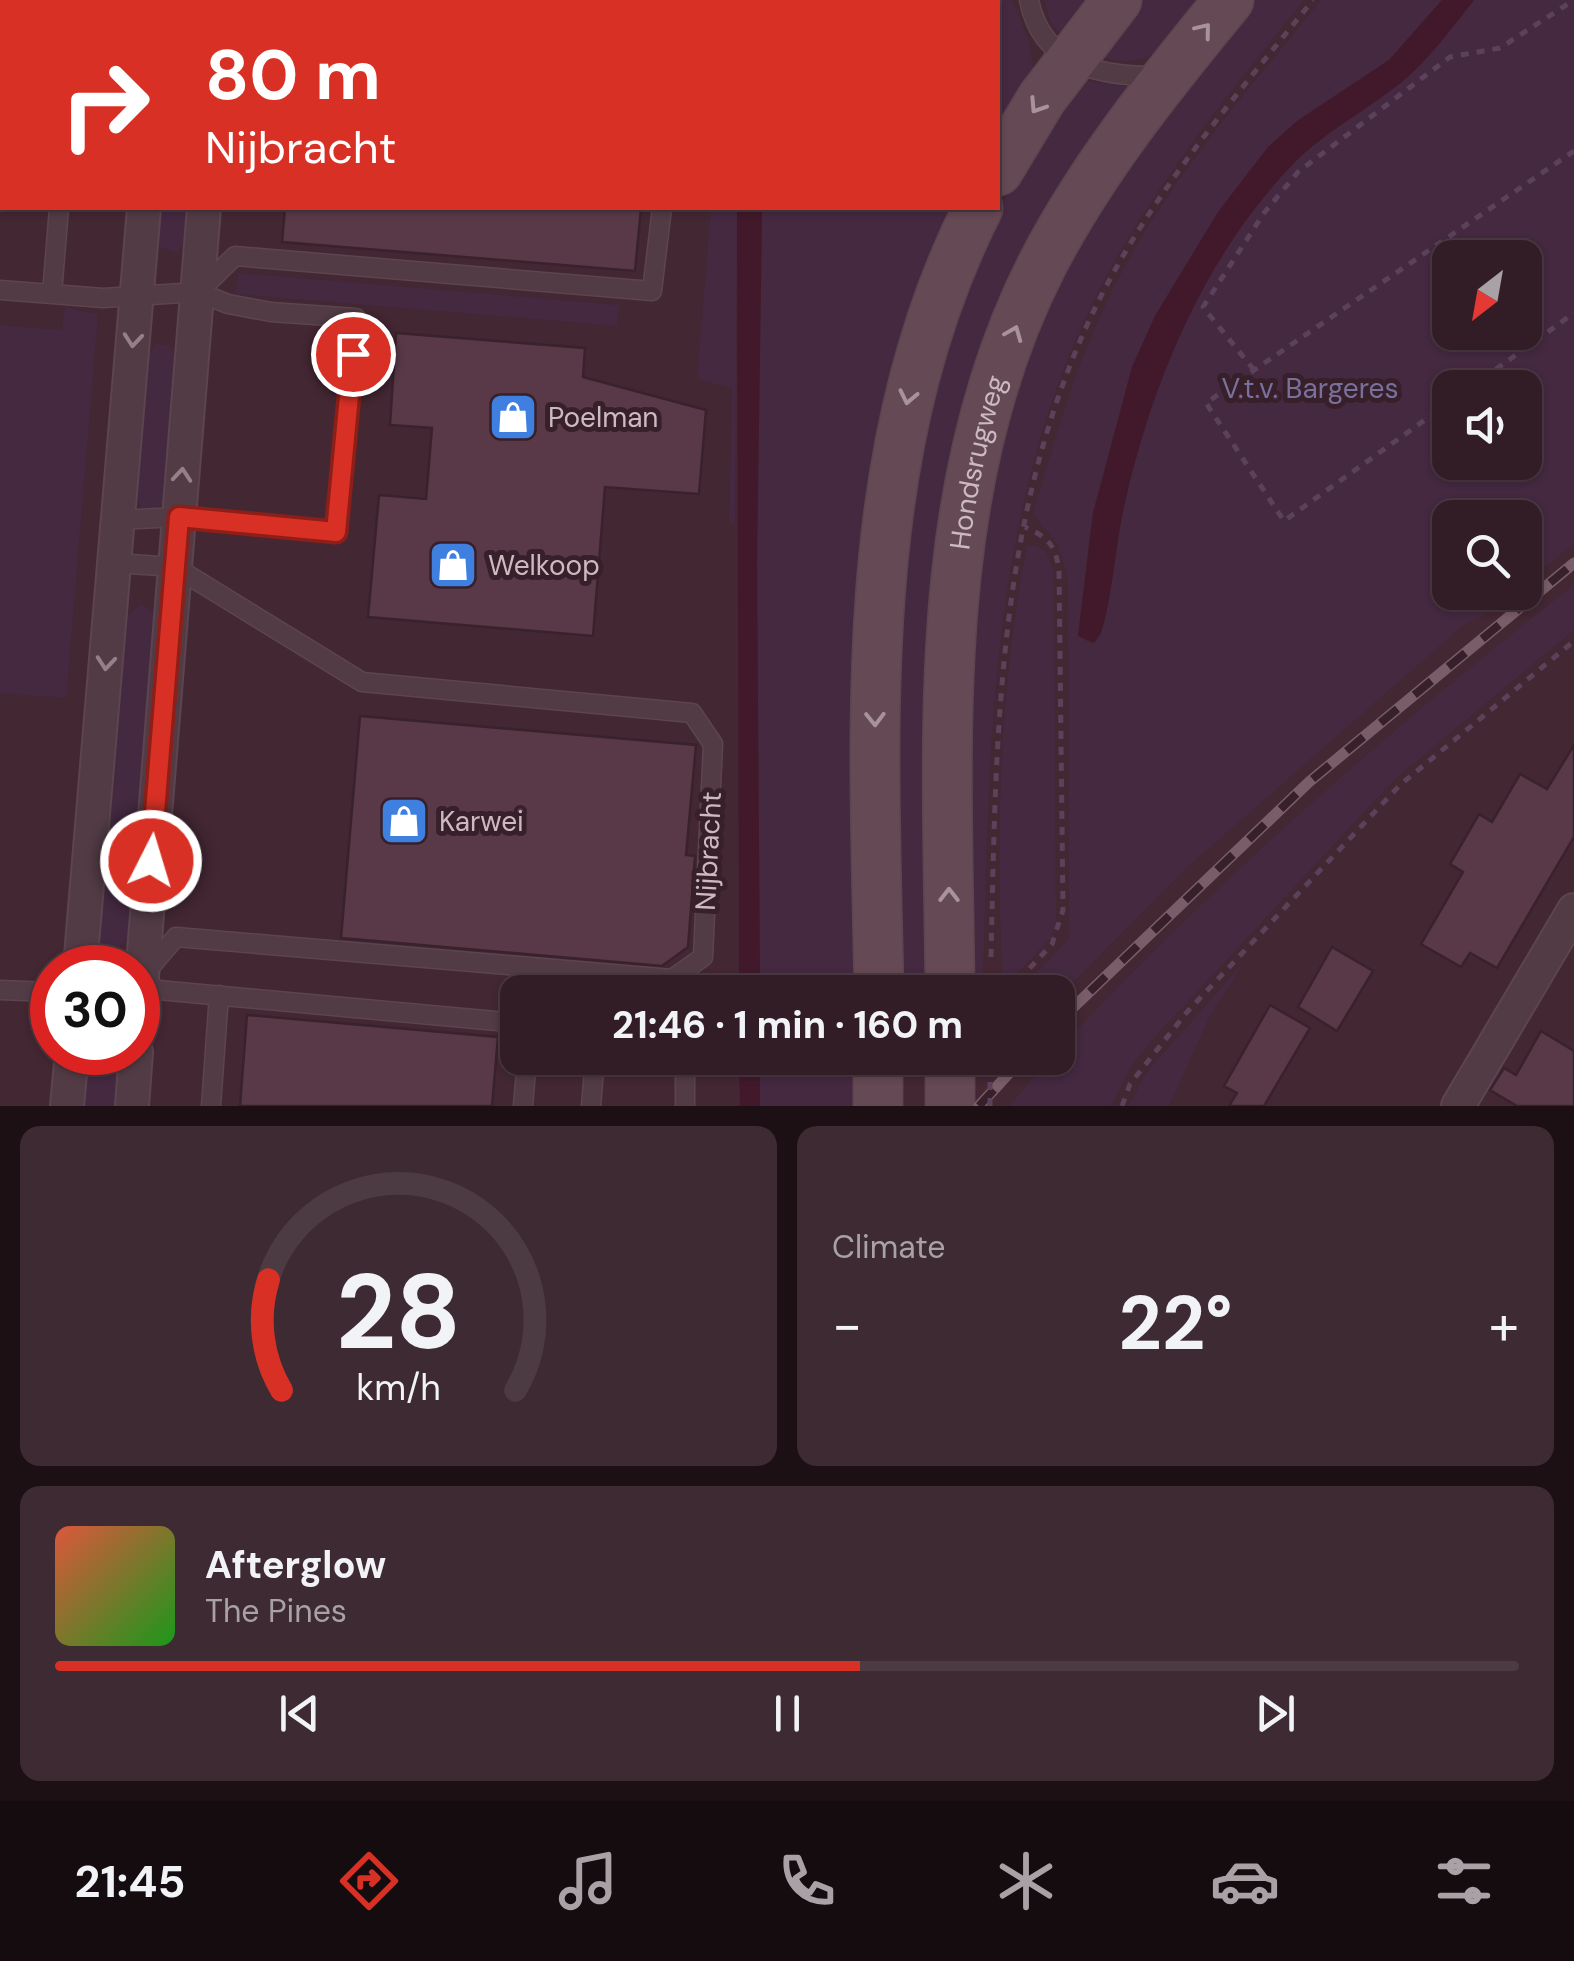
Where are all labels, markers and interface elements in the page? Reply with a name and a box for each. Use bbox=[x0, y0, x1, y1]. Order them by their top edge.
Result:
one-way arrow bbox=[1192, 23, 1210, 41]
text: 80 m bbox=[205, 30, 381, 121]
icon: right bbox=[40, 40, 170, 170]
one-way arrow bbox=[1031, 95, 1050, 113]
text: Nijbracht bbox=[205, 118, 396, 177]
north arrow bbox=[1432, 240, 1542, 350]
map controls bbox=[1432, 240, 1542, 610]
pin bbox=[311, 312, 396, 397]
one-way arrow bbox=[1002, 325, 1022, 343]
icon: arrive bbox=[326, 327, 381, 382]
one-way arrow bbox=[123, 332, 144, 348]
street label: Hondsrugweg bbox=[941, 370, 1015, 552]
park label: V.t.v. Bargeres bbox=[1222, 370, 1398, 407]
button: sound bbox=[1432, 370, 1542, 480]
one-way arrow bbox=[898, 388, 919, 405]
shop icon: Poelman bbox=[487, 391, 539, 443]
place label: Poelman bbox=[548, 399, 658, 436]
one-way arrow bbox=[171, 466, 193, 482]
button: search bbox=[1432, 500, 1542, 610]
shop icon: Welkoop bbox=[427, 539, 479, 591]
place label: Welkoop bbox=[488, 547, 600, 584]
one-way arrow bbox=[95, 656, 117, 672]
one-way arrow bbox=[864, 712, 886, 728]
street label: Nijbracht bbox=[687, 791, 730, 911]
shop icon: Karwei bbox=[378, 795, 430, 847]
place label: Karwei bbox=[439, 803, 524, 840]
position arrow bbox=[99, 809, 203, 913]
one-way arrow bbox=[938, 887, 960, 902]
speed limit sign: 30 bbox=[30, 945, 160, 1075]
text: 21:46 · 1 min · 160 m bbox=[612, 1000, 963, 1050]
text: Climate bbox=[832, 1226, 946, 1268]
text: 28 bbox=[336, 1245, 461, 1380]
text: 22° bbox=[1119, 1275, 1232, 1372]
text: − bbox=[832, 1289, 862, 1361]
text: + bbox=[1489, 1289, 1519, 1361]
text: km/h bbox=[356, 1365, 441, 1411]
text: Afterglow bbox=[205, 1540, 386, 1590]
text: The Pines bbox=[205, 1590, 347, 1632]
icon: previous bbox=[272, 1686, 327, 1741]
icon: pause bbox=[760, 1686, 815, 1741]
icon: next bbox=[1248, 1686, 1303, 1741]
icon: directions bbox=[334, 1846, 404, 1916]
icon: music bbox=[553, 1846, 623, 1916]
icon: phone bbox=[772, 1846, 842, 1916]
icon: climate bbox=[991, 1846, 1061, 1916]
icon: car bbox=[1210, 1846, 1280, 1916]
icon: filters bbox=[1429, 1846, 1499, 1916]
text: 21:45 bbox=[74, 1852, 186, 1911]

